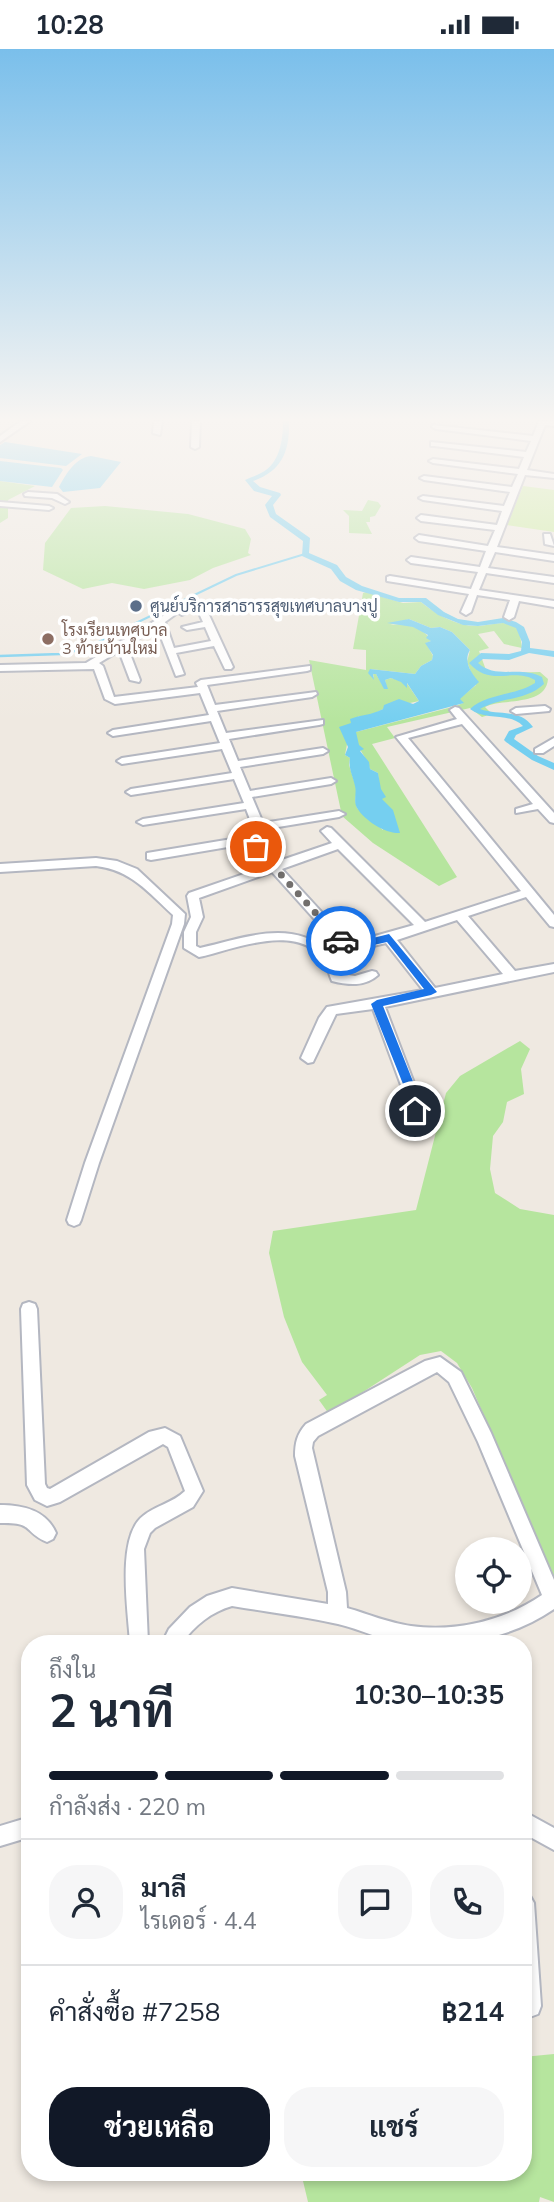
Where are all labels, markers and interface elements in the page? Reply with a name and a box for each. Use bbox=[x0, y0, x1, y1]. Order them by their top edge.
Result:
text: 10:28 bbox=[35, 8, 104, 41]
place label: ศูนย์บริการสาธารรสุขเทศบาลบางปู bbox=[150, 594, 378, 618]
marker: ศูนย์บริการสาธารรสุขเทศบาลบางปู bbox=[128, 598, 144, 614]
place label: โรงเรียนเทศบาล 3 ท้ายบ้านใหม่ bbox=[61, 619, 168, 658]
marker: โรงเรียนเทศบาล 3 ท้ายบ้านใหม่ bbox=[40, 631, 56, 647]
pin bbox=[226, 817, 286, 877]
icon: bag bbox=[237, 828, 275, 866]
courier bbox=[306, 906, 376, 976]
icon: car bbox=[322, 922, 360, 960]
pin bbox=[385, 1081, 445, 1141]
icon: home bbox=[396, 1092, 434, 1130]
map controls bbox=[455, 1537, 532, 1614]
button: locate bbox=[455, 1537, 532, 1614]
text: ถึงใน bbox=[49, 1655, 96, 1684]
text: 10:30–10:35 bbox=[353, 1678, 504, 1711]
text: 2 นาที bbox=[49, 1681, 174, 1739]
text: กำลังส่ง · 220 m bbox=[49, 1792, 206, 1821]
button: person bbox=[49, 1865, 123, 1939]
button: chat bbox=[338, 1865, 412, 1939]
button: phone bbox=[430, 1865, 504, 1939]
text: มาลี bbox=[141, 1871, 186, 1904]
text: ไรเดอร์ · 4.4 bbox=[141, 1906, 257, 1935]
text: คำสั่งซื้อ #7258 bbox=[49, 1995, 220, 2028]
text: ฿214 bbox=[442, 1995, 504, 2028]
button: ช่วยเหลือ bbox=[49, 2087, 270, 2167]
button: แชร์ bbox=[284, 2087, 504, 2167]

